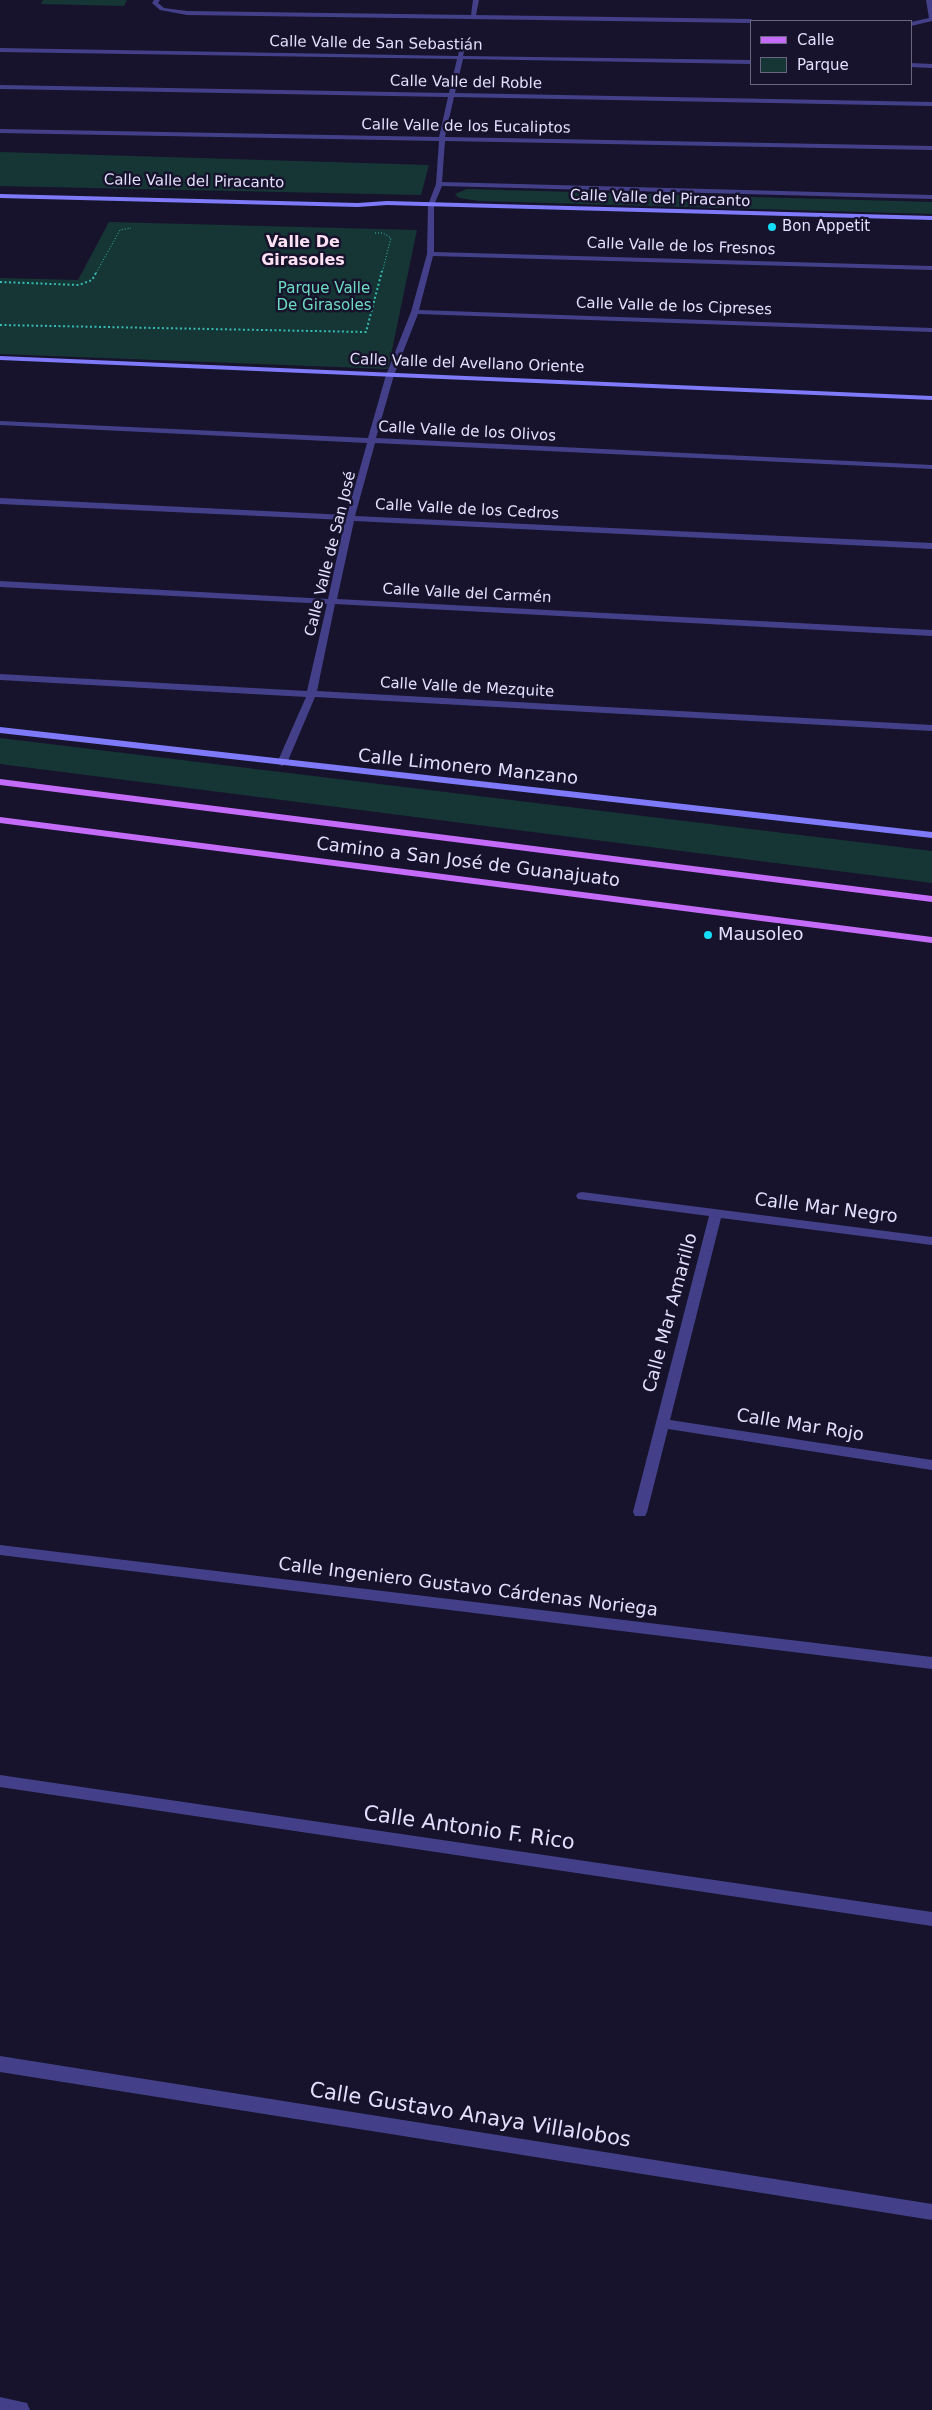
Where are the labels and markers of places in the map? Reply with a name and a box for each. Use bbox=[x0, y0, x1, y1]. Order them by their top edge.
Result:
place label: Bon Appetit bbox=[782, 218, 870, 236]
marker: Bon Appetit bbox=[766, 221, 778, 233]
place label: Mausoleo bbox=[718, 924, 803, 946]
marker: Mausoleo bbox=[702, 929, 714, 941]

